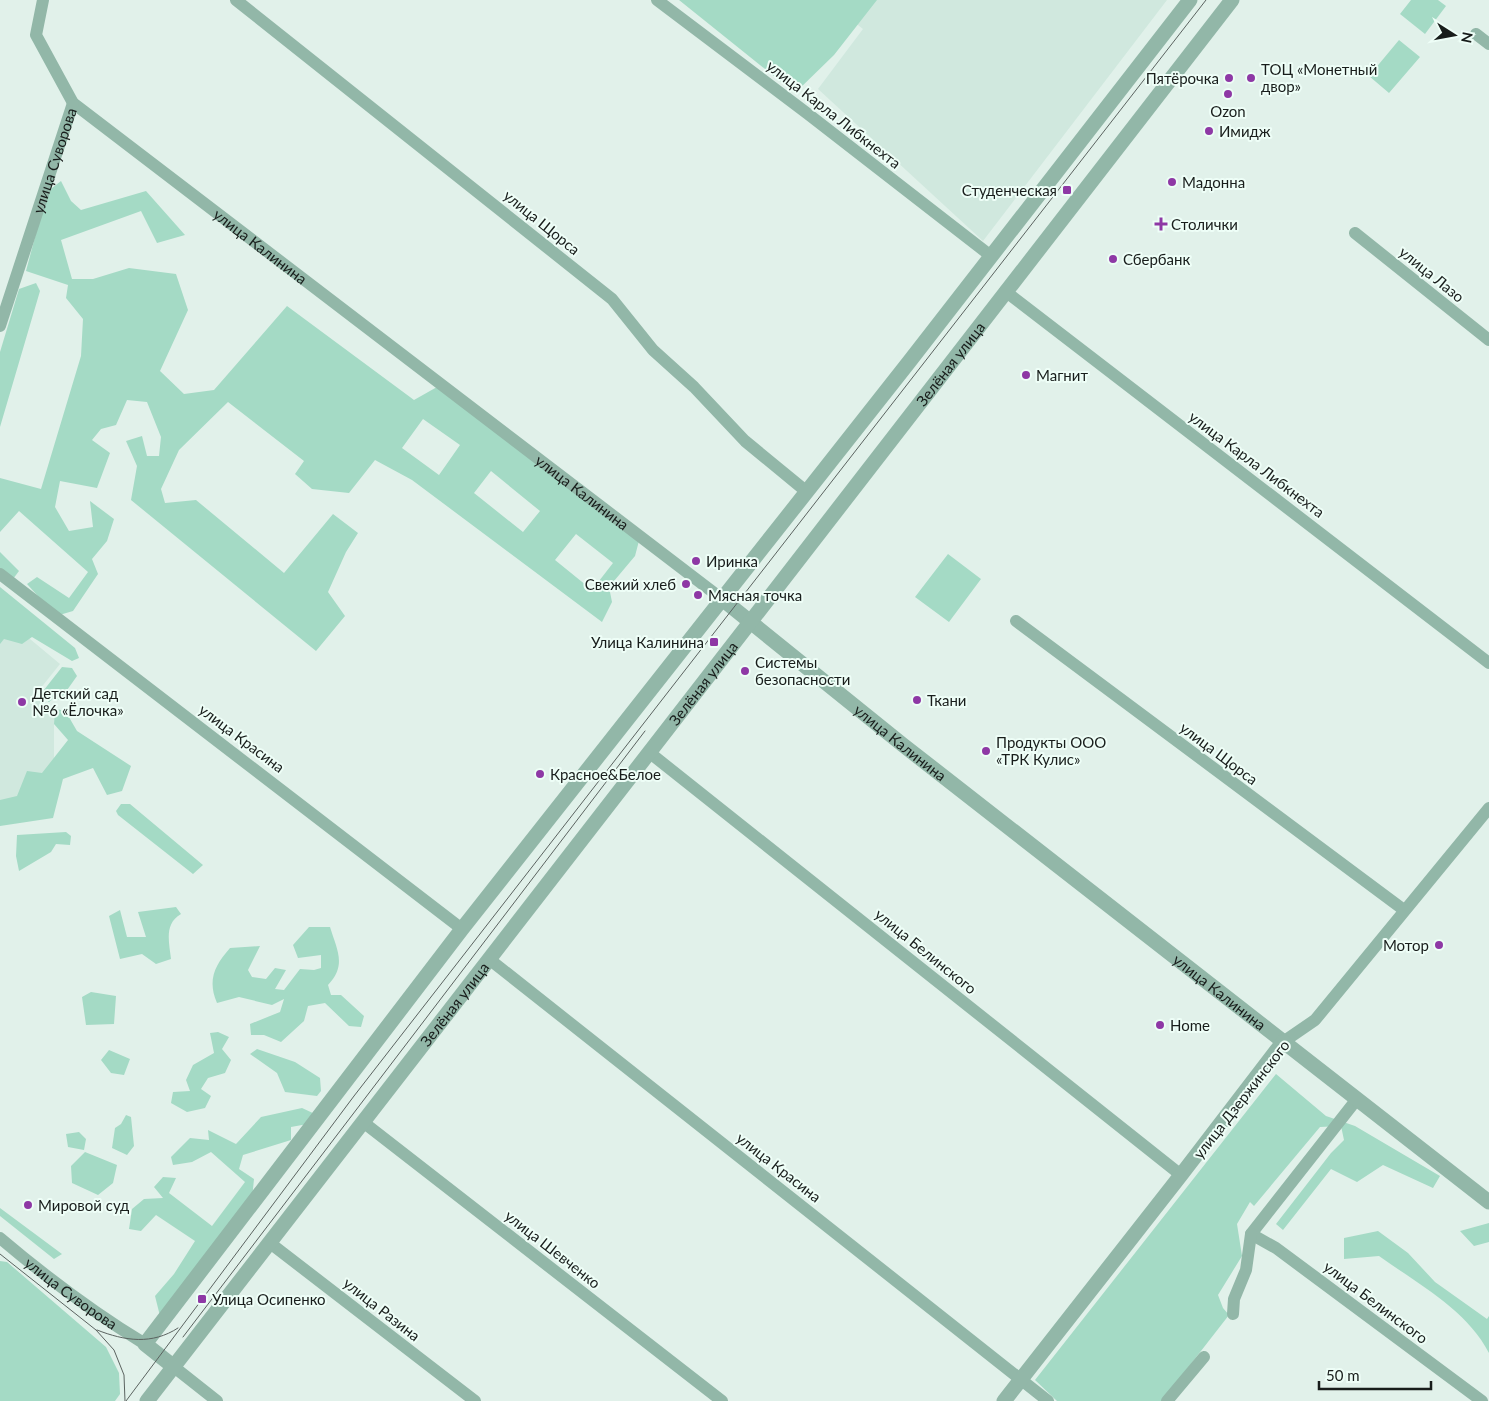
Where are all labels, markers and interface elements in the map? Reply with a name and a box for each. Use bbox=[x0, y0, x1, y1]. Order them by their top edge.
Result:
north arrow bbox=[1429, 10, 1479, 60]
text: N bbox=[1458, 31, 1477, 44]
street label: улица Карла Либкнехта bbox=[763, 56, 905, 172]
place label: ТОЦ «Монетный двор» bbox=[1261, 60, 1377, 95]
place label: Пятёрочка bbox=[1146, 69, 1219, 87]
marker: Пятёрочка bbox=[1223, 72, 1235, 84]
marker: ТОЦ «Монетный двор» bbox=[1245, 72, 1257, 84]
marker: Ozon bbox=[1222, 88, 1234, 100]
place label: Ozon bbox=[1210, 102, 1246, 120]
street label: улица Суворова bbox=[28, 105, 80, 216]
place label: Имидж bbox=[1219, 122, 1271, 140]
marker: Имидж bbox=[1203, 125, 1215, 137]
place label: Мадонна bbox=[1182, 173, 1245, 191]
marker: Мадонна bbox=[1166, 176, 1178, 188]
place label: Студенческая bbox=[962, 181, 1057, 199]
marker: Студенческая bbox=[1061, 184, 1073, 196]
street label: улица Щорса bbox=[500, 186, 584, 258]
street label: улица Калинина bbox=[210, 205, 311, 288]
place label: Столички bbox=[1171, 215, 1238, 233]
marker: Столички bbox=[1155, 218, 1167, 230]
street label: улица Лазо bbox=[1396, 242, 1468, 306]
place label: Сбербанк bbox=[1123, 250, 1191, 268]
marker: Сбербанк bbox=[1107, 253, 1119, 265]
street label: Зелёная улица bbox=[912, 318, 988, 409]
place label: Магнит bbox=[1036, 366, 1088, 384]
marker: Магнит bbox=[1020, 369, 1032, 381]
street label: улица Карла Либкнехта bbox=[1186, 407, 1328, 521]
street label: улица Калинина bbox=[532, 451, 632, 534]
place label: Иринка bbox=[706, 552, 758, 570]
marker: Иринка bbox=[690, 555, 702, 567]
place label: Свежий хлеб bbox=[585, 575, 676, 593]
marker: Свежий хлеб bbox=[680, 578, 692, 590]
place label: Мясная точка bbox=[708, 586, 802, 604]
marker: Мясная точка bbox=[692, 589, 704, 601]
place label: Улица Калинина bbox=[591, 633, 704, 651]
marker: Улица Калинина bbox=[708, 636, 720, 648]
street label: Зелёная улица bbox=[665, 638, 741, 729]
place label: Системы безопасности bbox=[755, 653, 850, 688]
marker: Системы безопасности bbox=[739, 665, 751, 677]
place label: Детский сад №6 «Ёлочка» bbox=[32, 684, 124, 719]
place label: Ткани bbox=[927, 691, 967, 709]
marker: Ткани bbox=[911, 694, 923, 706]
marker: Детский сад №6 «Ёлочка» bbox=[16, 696, 28, 708]
street label: улица Красина bbox=[196, 700, 288, 776]
street label: улица Калинина bbox=[851, 700, 950, 785]
street label: улица Щорса bbox=[1177, 718, 1261, 788]
place label: Продукты ООО «ТРК Кулис» bbox=[996, 733, 1106, 768]
marker: Продукты ООО «ТРК Кулис» bbox=[980, 745, 992, 757]
place label: Красное&Белое bbox=[550, 765, 661, 783]
marker: Красное&Белое bbox=[534, 768, 546, 780]
street label: улица Белинского bbox=[872, 905, 980, 997]
place label: Мотор bbox=[1383, 936, 1429, 954]
marker: Мотор bbox=[1433, 939, 1445, 951]
street label: улица Калинина bbox=[1170, 950, 1270, 1034]
street label: Зелёная улица bbox=[416, 959, 493, 1050]
place label: Home bbox=[1170, 1016, 1210, 1034]
marker: Home bbox=[1154, 1019, 1166, 1031]
street label: улица Дзержинского bbox=[1189, 1036, 1293, 1162]
street label: улица Красина bbox=[733, 1128, 825, 1206]
place label: Мировой суд bbox=[38, 1196, 129, 1214]
marker: Мировой суд bbox=[22, 1199, 34, 1211]
street label: улица Шевченко bbox=[502, 1206, 604, 1292]
street label: улица Суворова bbox=[21, 1253, 121, 1333]
street label: улица Белинского bbox=[1321, 1257, 1431, 1347]
street label: улица Разина bbox=[340, 1273, 424, 1345]
place label: Улица Осипенко bbox=[212, 1290, 326, 1308]
marker: Улица Осипенко bbox=[196, 1293, 208, 1305]
scale bar bbox=[1319, 1358, 1432, 1390]
text: 50 m bbox=[1326, 1366, 1360, 1384]

